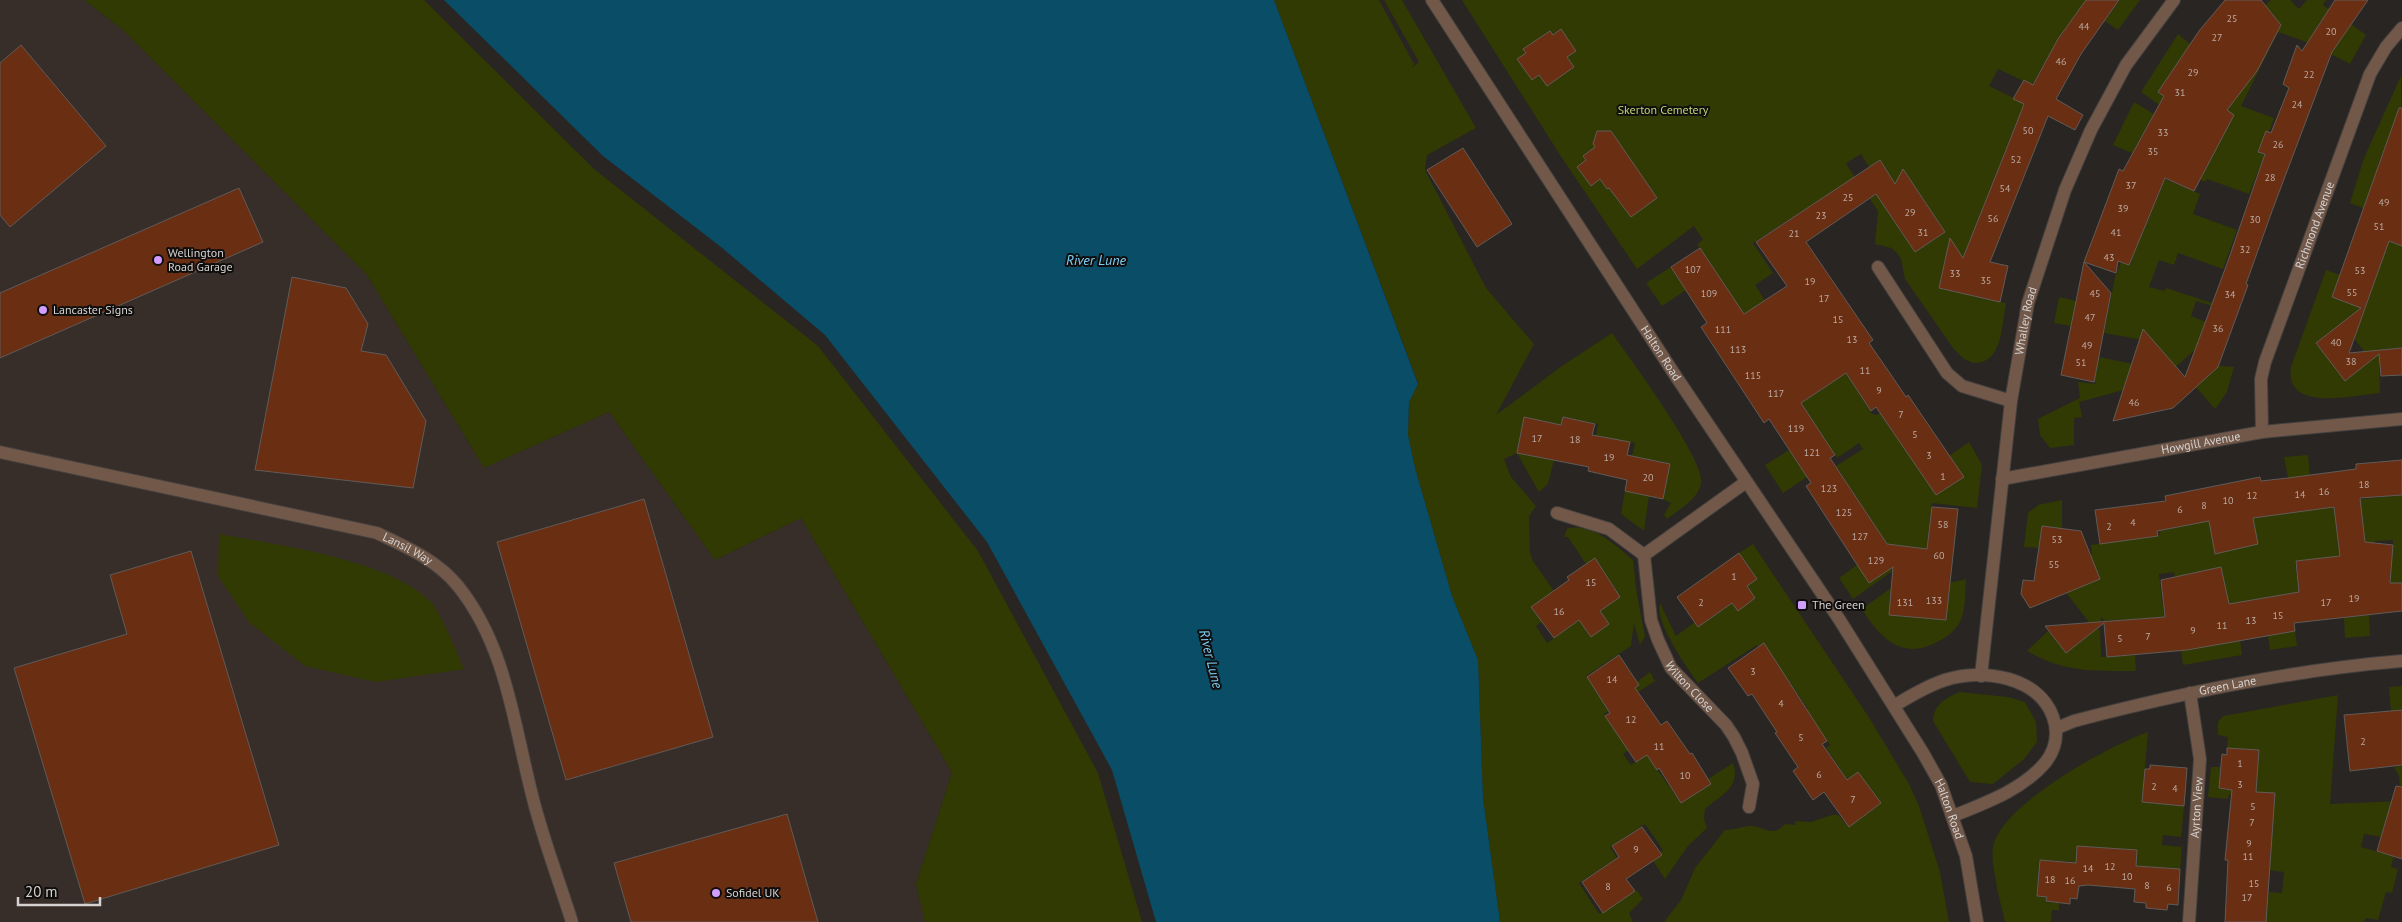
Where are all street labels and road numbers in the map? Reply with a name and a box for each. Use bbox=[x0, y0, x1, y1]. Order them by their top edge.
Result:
street label: Richmond Avenue bbox=[2292, 179, 2337, 271]
street label: Whalley Road bbox=[2011, 285, 2040, 356]
street label: Halton Road bbox=[1638, 322, 1685, 384]
street label: Howgill Avenue bbox=[2160, 428, 2241, 457]
street label: Lansil Way bbox=[381, 529, 436, 568]
street label: Wilton Close bbox=[1662, 659, 1717, 715]
street label: Green Lane bbox=[2198, 672, 2257, 698]
street label: Halton Road bbox=[1932, 776, 1967, 841]
street label: Ayrton View bbox=[2187, 776, 2206, 838]

